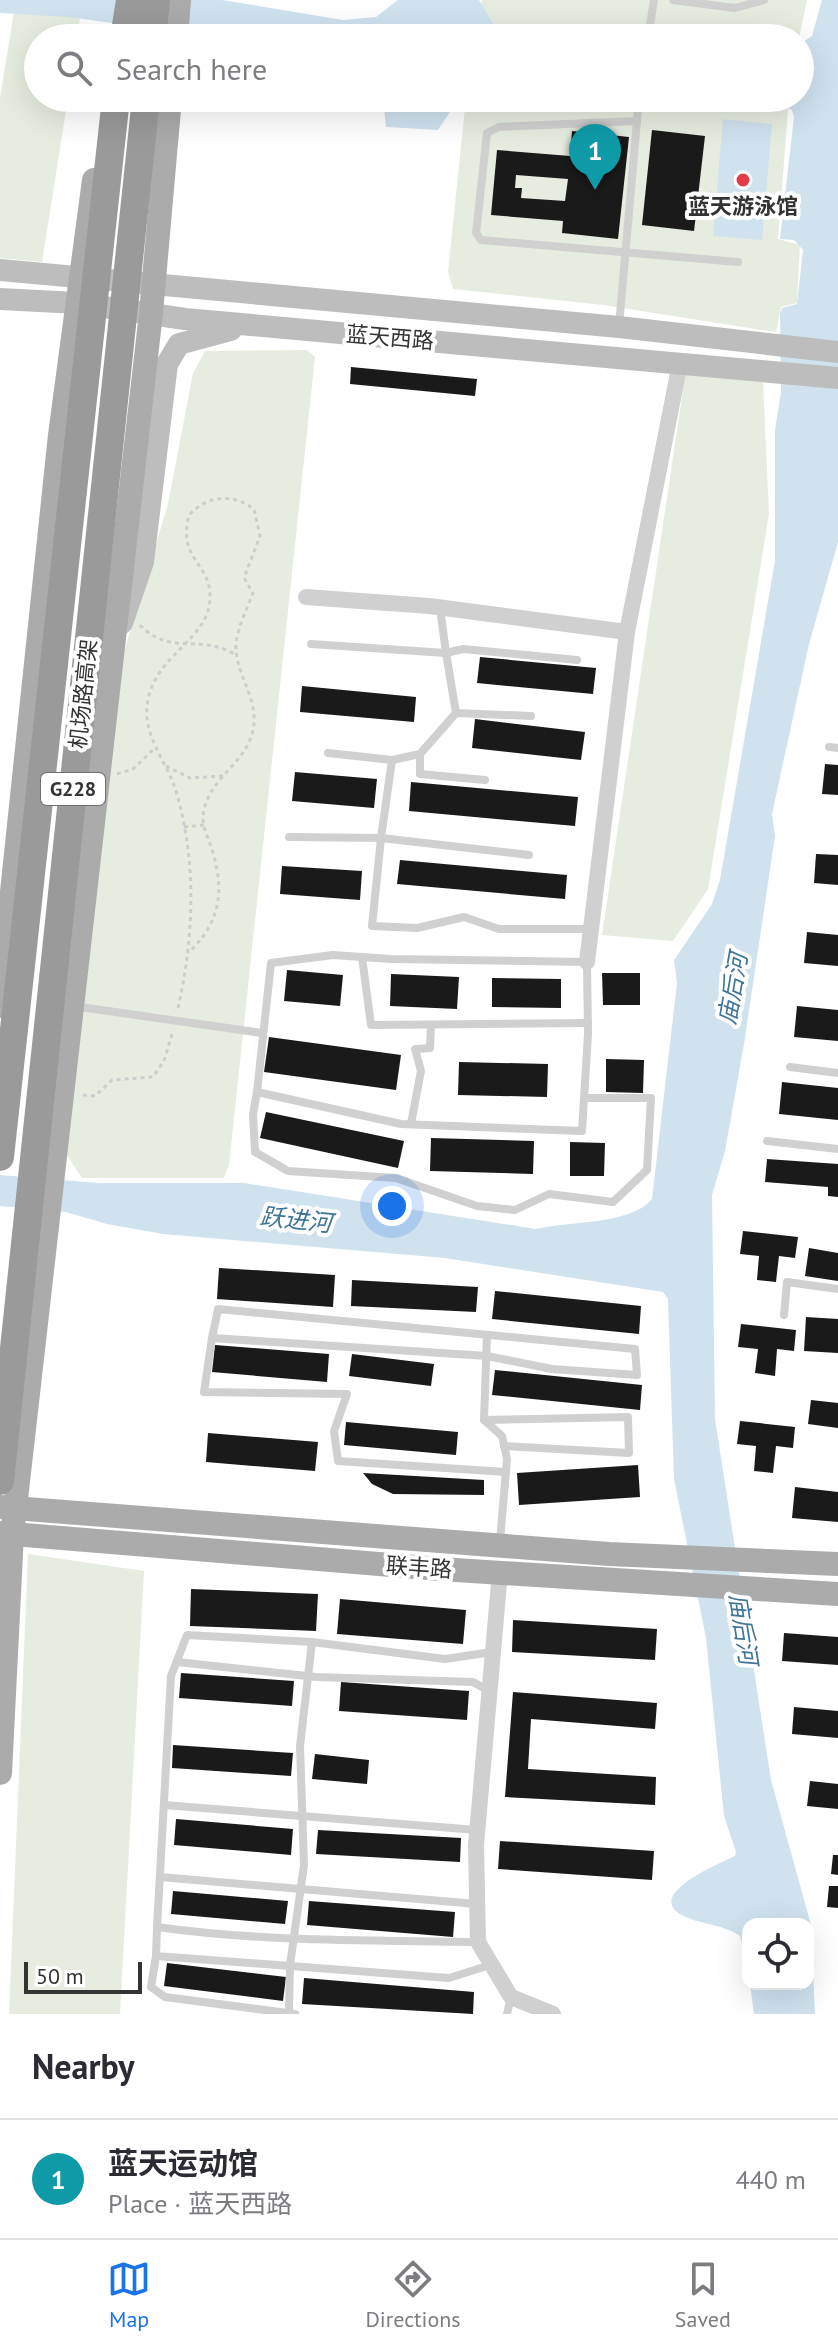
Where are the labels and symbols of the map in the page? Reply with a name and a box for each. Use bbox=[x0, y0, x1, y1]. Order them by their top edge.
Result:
pin: 1 bbox=[569, 124, 621, 190]
marker: 蓝天游泳馆 bbox=[734, 171, 752, 189]
place label: 蓝天游泳馆 bbox=[688, 192, 798, 220]
street label: 蓝天西路 bbox=[345, 319, 435, 355]
street label: 机场路高架 bbox=[63, 638, 103, 750]
road number: G228 bbox=[41, 773, 105, 805]
water label: 庙后河 bbox=[711, 947, 755, 1027]
your location bbox=[372, 1186, 412, 1226]
water label: 跃进河 bbox=[259, 1200, 337, 1239]
street label: 联丰路 bbox=[385, 1551, 453, 1583]
water label: 庙后河 bbox=[723, 1591, 765, 1671]
scale bar bbox=[24, 1958, 142, 1994]

